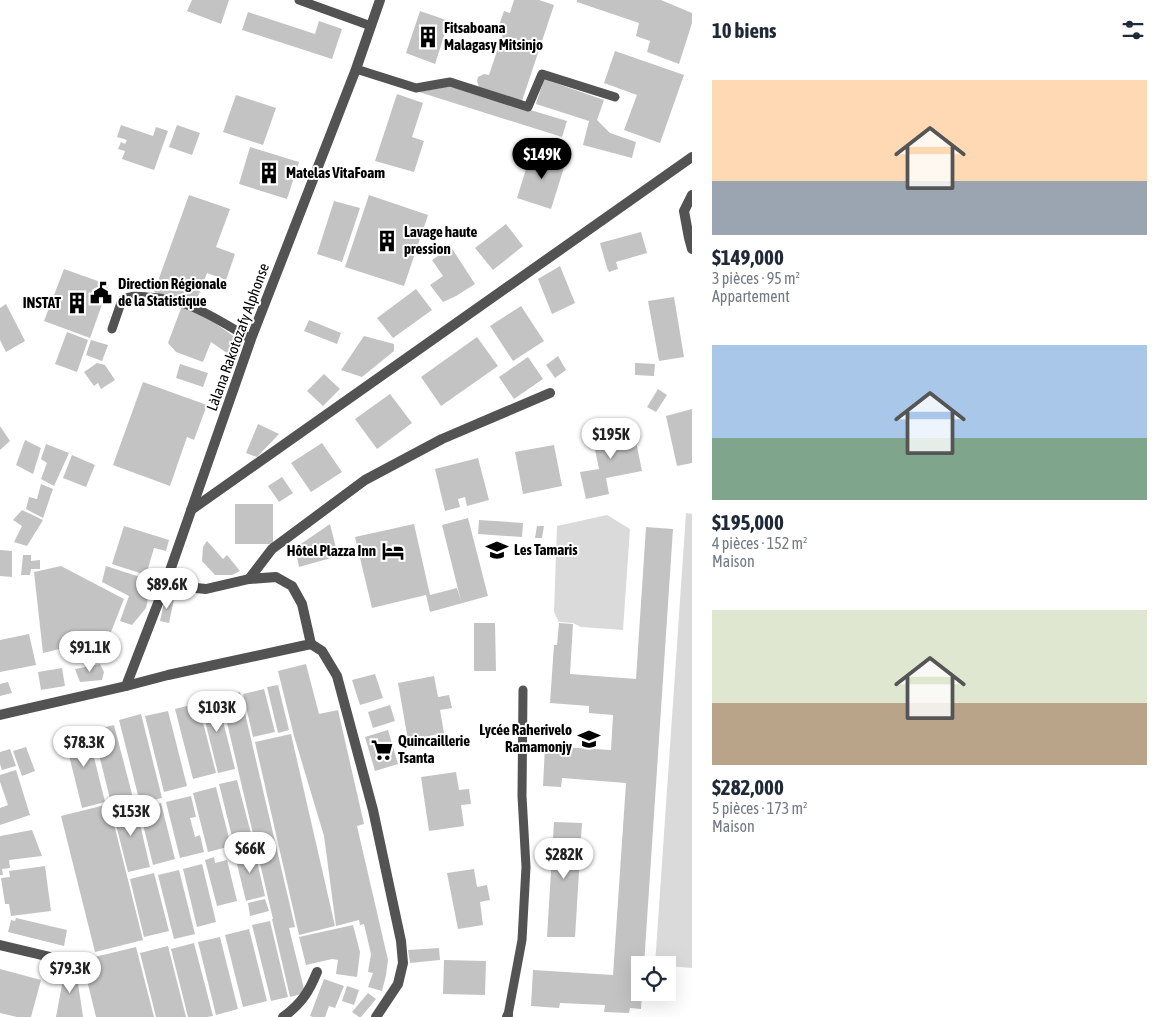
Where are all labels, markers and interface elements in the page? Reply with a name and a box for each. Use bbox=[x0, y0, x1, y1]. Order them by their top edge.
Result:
icon: filters bbox=[1119, 16, 1147, 44]
text: 10 biens bbox=[712, 18, 777, 42]
place label: Fitsaboana Malagasy Mitsinjo bbox=[444, 19, 543, 53]
building icon: Fitsaboana Malagasy Mitsinjo bbox=[415, 24, 441, 50]
icon: home bbox=[885, 113, 975, 203]
pin: $149K bbox=[507, 138, 577, 180]
text: $149K bbox=[523, 145, 561, 163]
building icon: Matelas VitaFoam bbox=[256, 160, 282, 186]
place label: Matelas VitaFoam bbox=[286, 164, 385, 181]
place label: Lavage haute pression bbox=[404, 223, 477, 257]
building icon: Lavage haute pression bbox=[374, 228, 400, 254]
text: $149,000 bbox=[712, 245, 784, 269]
street label: Làlana Rakotozafy Alphonse bbox=[203, 261, 272, 413]
text: 3 pièces · 95 m² bbox=[712, 269, 800, 287]
place label: Direction Régionale de la Statistique bbox=[118, 275, 227, 309]
public building icon: Direction Régionale de la Statistique bbox=[88, 280, 114, 306]
text: Appartement bbox=[712, 287, 790, 305]
building icon: INSTAT bbox=[64, 290, 90, 316]
place label: INSTAT bbox=[23, 294, 61, 311]
icon: home bbox=[885, 378, 975, 468]
pin: $195K bbox=[576, 418, 646, 460]
text: $195K bbox=[592, 425, 630, 443]
text: $195,000 bbox=[712, 510, 784, 534]
text: 4 pièces · 152 m² bbox=[712, 534, 808, 552]
school or university icon: Les Tamaris bbox=[484, 537, 510, 563]
hotel icon: Hôtel Plazza Inn bbox=[380, 538, 406, 564]
place label: Les Tamaris bbox=[514, 541, 578, 558]
place label: Hôtel Plazza Inn bbox=[287, 542, 376, 559]
text: Maison bbox=[712, 552, 755, 570]
pin: $89.6K bbox=[126, 568, 208, 610]
text: $89.6K bbox=[147, 575, 187, 593]
pin: $91.1K bbox=[49, 630, 131, 673]
text: $91.1K bbox=[70, 638, 110, 656]
icon: home bbox=[885, 643, 975, 733]
pin: $103K bbox=[182, 690, 252, 733]
text: $103K bbox=[198, 698, 236, 716]
place label: Lycée Raherivelo Ramamonjy bbox=[479, 721, 573, 755]
pin: $78.3K bbox=[43, 726, 125, 768]
school or university icon: Lycée Raherivelo Ramamonjy bbox=[576, 726, 602, 752]
place label: Quincaillerie Tsanta bbox=[398, 732, 470, 766]
text: $78.3K bbox=[64, 733, 104, 751]
supermarket icon: Quincaillerie Tsanta bbox=[369, 737, 395, 763]
text: $282,000 bbox=[712, 775, 784, 799]
pin: $153K bbox=[96, 794, 166, 837]
text: 5 pièces · 173 m² bbox=[712, 799, 808, 817]
text: $153K bbox=[112, 802, 150, 820]
text: Maison bbox=[712, 817, 755, 835]
pin: $66K bbox=[220, 832, 280, 874]
pin: $282K bbox=[529, 838, 599, 880]
text: $66K bbox=[235, 839, 265, 857]
text: $282K bbox=[545, 845, 583, 863]
pin: $79.3K bbox=[29, 952, 111, 994]
map controls bbox=[631, 956, 676, 1001]
button: locate bbox=[631, 956, 676, 1001]
text: $79.3K bbox=[50, 959, 90, 977]

